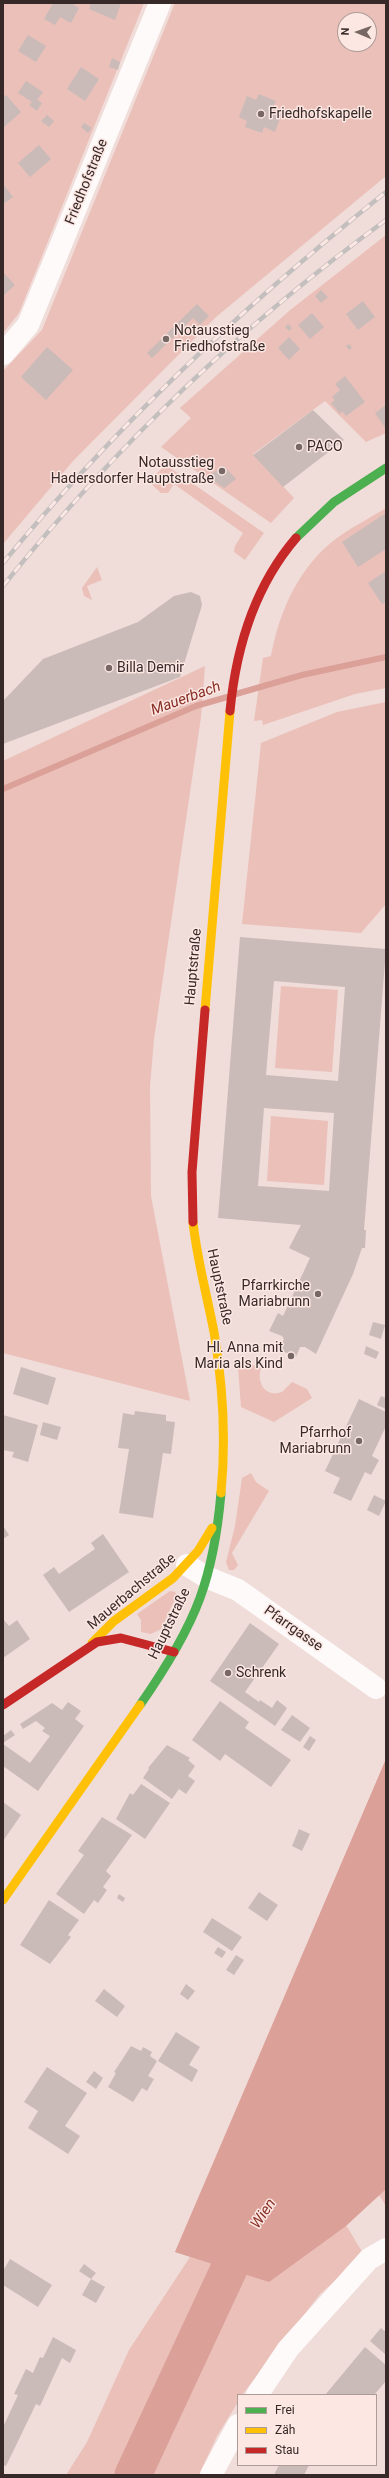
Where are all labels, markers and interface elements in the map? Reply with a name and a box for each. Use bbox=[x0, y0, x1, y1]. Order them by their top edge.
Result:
north arrow bbox=[337, 12, 377, 52]
text: N bbox=[339, 27, 352, 36]
place label: Friedhofskapelle bbox=[269, 106, 372, 122]
marker: Friedhofskapelle bbox=[256, 109, 266, 119]
street label: Friedhofstraße bbox=[62, 137, 112, 227]
place label: Notausstieg Friedhofstraße bbox=[174, 323, 265, 356]
marker: Notausstieg Friedhofstraße bbox=[161, 334, 171, 344]
place label: PACO bbox=[307, 439, 343, 455]
marker: PACO bbox=[294, 442, 304, 452]
place label: Notausstieg Hadersdorfer Hauptstraße bbox=[51, 455, 214, 488]
marker: Notausstieg Hadersdorfer Hauptstraße bbox=[217, 466, 227, 476]
place label: Billa Demir bbox=[117, 660, 184, 676]
marker: Billa Demir bbox=[104, 663, 114, 673]
water label: Mauerbach bbox=[149, 678, 223, 720]
street label: Hauptstraße bbox=[182, 928, 206, 1006]
street label: Hauptstraße bbox=[203, 1247, 235, 1327]
place label: Pfarrkirche Mariabrunn bbox=[239, 1278, 310, 1310]
marker: Pfarrkirche Mariabrunn bbox=[313, 1289, 323, 1299]
place label: Hl. Anna mit Maria als Kind bbox=[194, 1340, 283, 1372]
marker: Hl. Anna mit Maria als Kind bbox=[286, 1351, 296, 1361]
place label: Pfarrhof Mariabrunn bbox=[280, 1425, 351, 1458]
marker: Pfarrhof Mariabrunn bbox=[354, 1436, 364, 1446]
street label: Mauerbachstraße bbox=[85, 1550, 179, 1634]
street label: Hauptstraße bbox=[145, 1586, 195, 1662]
street label: Pfarrgasse bbox=[260, 1603, 326, 1655]
place label: Schrenk bbox=[236, 1665, 286, 1681]
marker: Schrenk bbox=[223, 1668, 233, 1678]
water label: Wien bbox=[248, 2196, 280, 2232]
legend bbox=[237, 2394, 377, 2466]
text: Frei bbox=[275, 2403, 295, 2417]
text: Zäh bbox=[275, 2423, 295, 2437]
text: Stau bbox=[275, 2443, 299, 2457]

